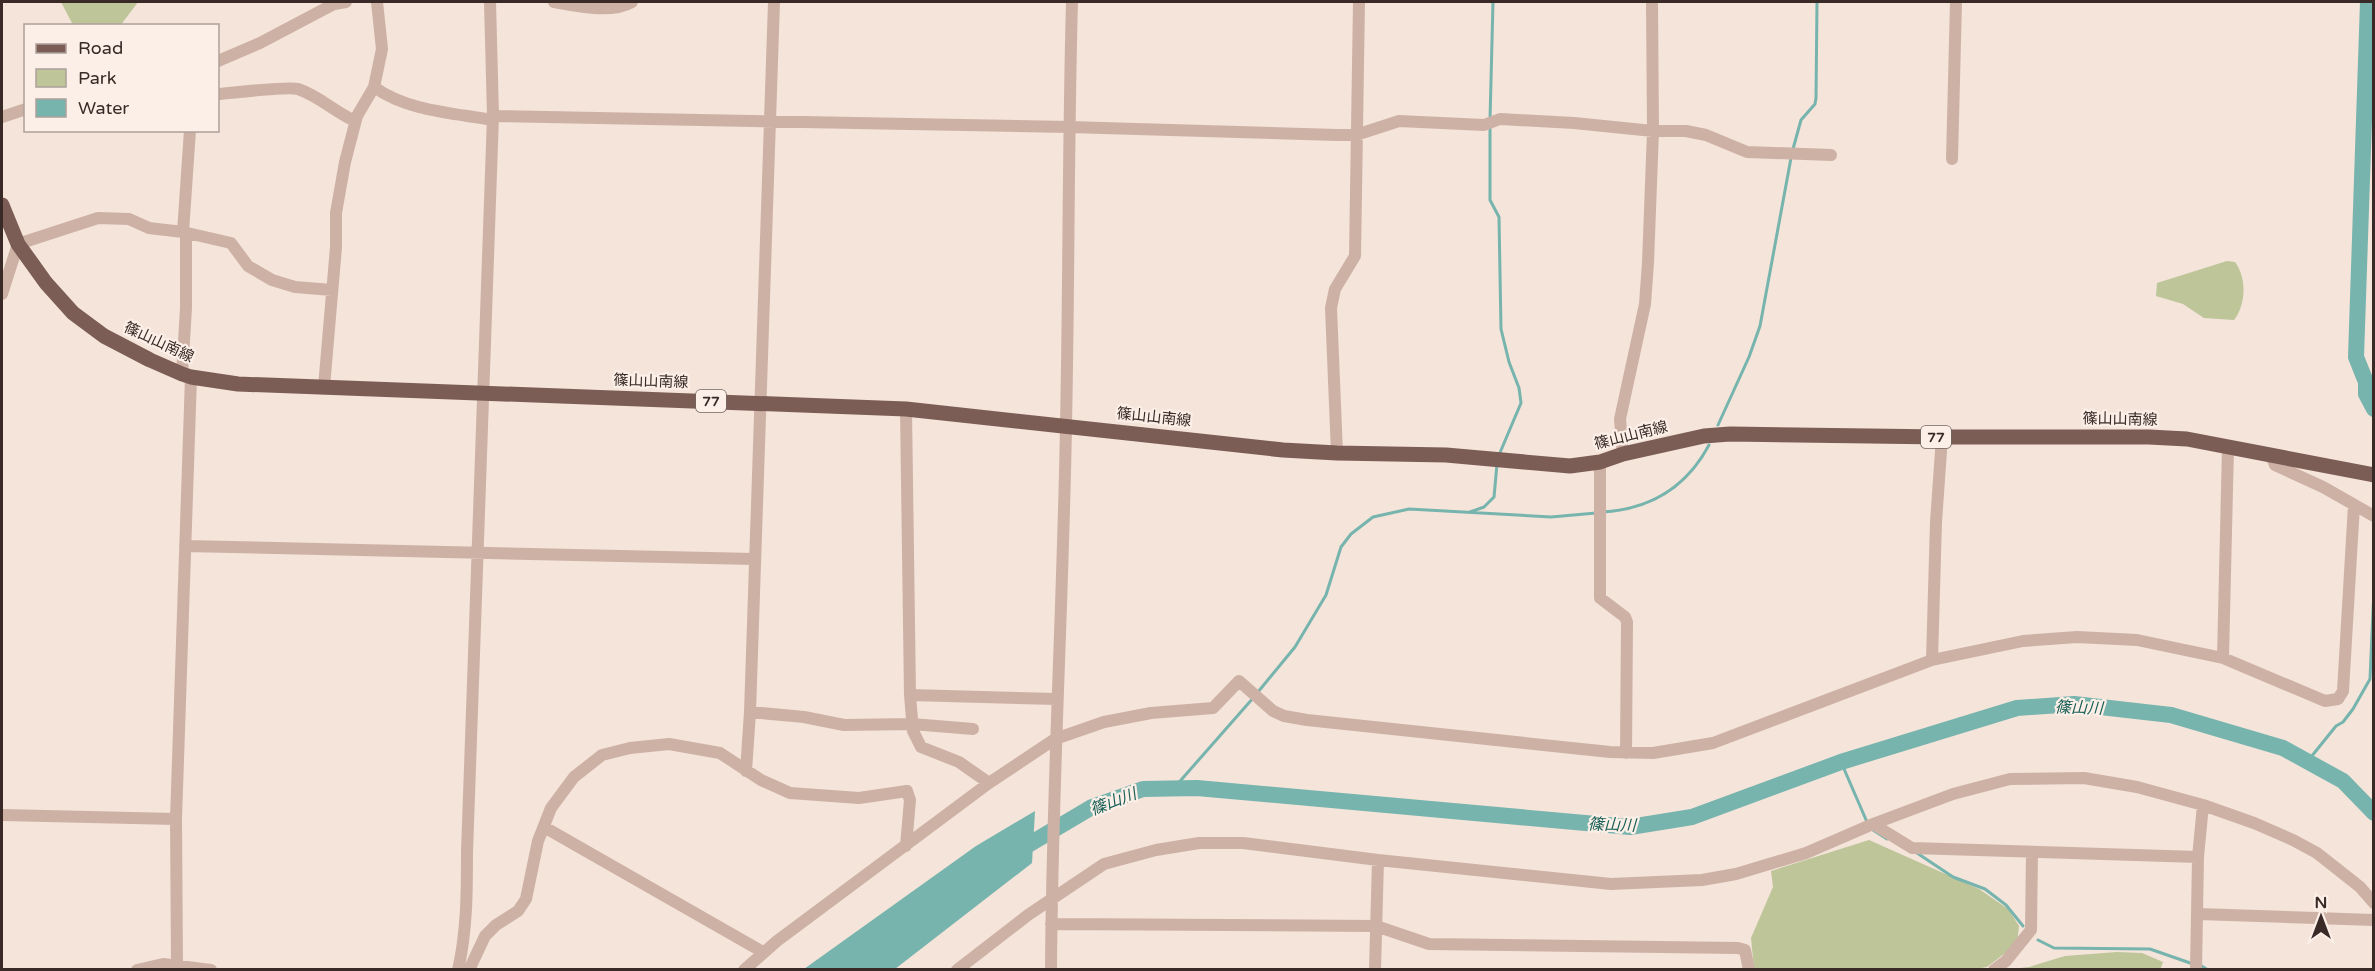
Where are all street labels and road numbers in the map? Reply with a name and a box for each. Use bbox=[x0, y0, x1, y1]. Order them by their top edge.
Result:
street label: 篠山山南線 bbox=[121, 318, 197, 366]
street label: 篠山山南線 bbox=[613, 371, 689, 391]
road number: 77 bbox=[696, 390, 726, 412]
street label: 篠山山南線 bbox=[1116, 404, 1192, 430]
street label: 篠山山南線 bbox=[2082, 409, 2158, 429]
street label: 篠山山南線 bbox=[1592, 417, 1670, 453]
road number: 77 bbox=[1921, 426, 1951, 448]

